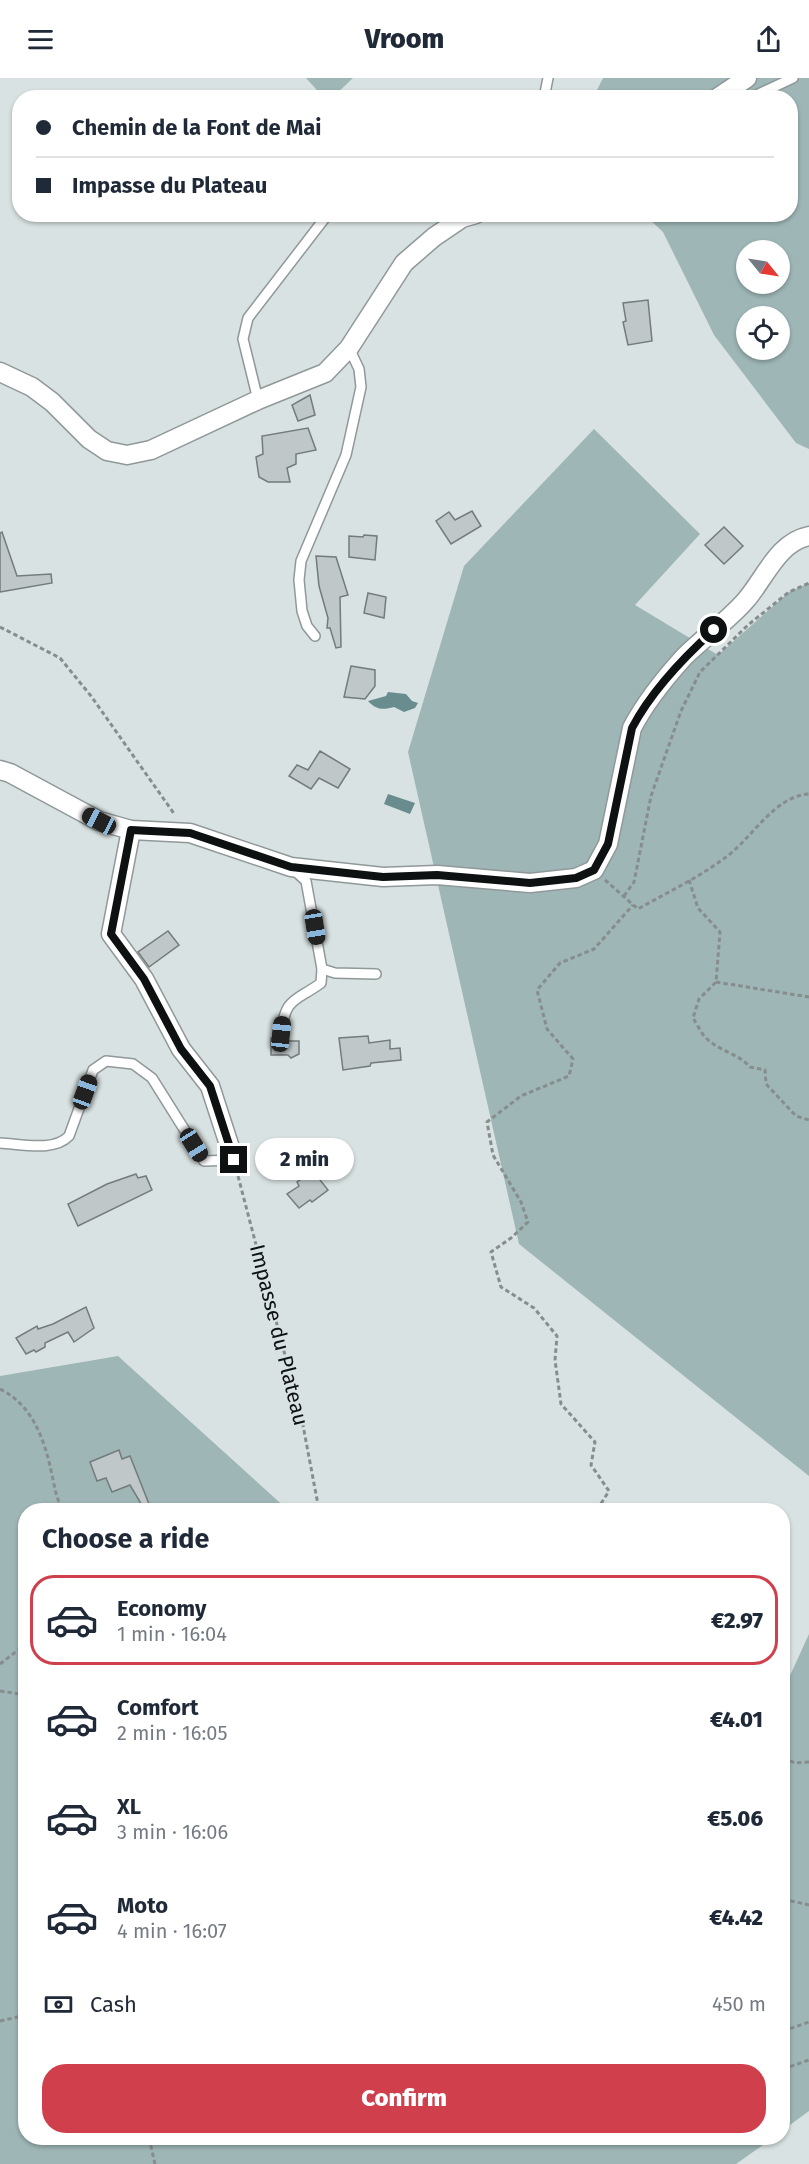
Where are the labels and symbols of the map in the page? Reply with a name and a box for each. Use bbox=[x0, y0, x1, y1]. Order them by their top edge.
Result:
north arrow bbox=[736, 240, 790, 294]
route start bbox=[700, 616, 727, 643]
car bbox=[79, 805, 119, 837]
car bbox=[303, 908, 327, 946]
car bbox=[270, 1015, 292, 1053]
car bbox=[70, 1072, 100, 1112]
car bbox=[177, 1125, 211, 1165]
callout: 2 min bbox=[255, 1139, 354, 1181]
route end bbox=[220, 1146, 247, 1173]
street label: Impasse du Plateau bbox=[244, 1242, 314, 1428]

